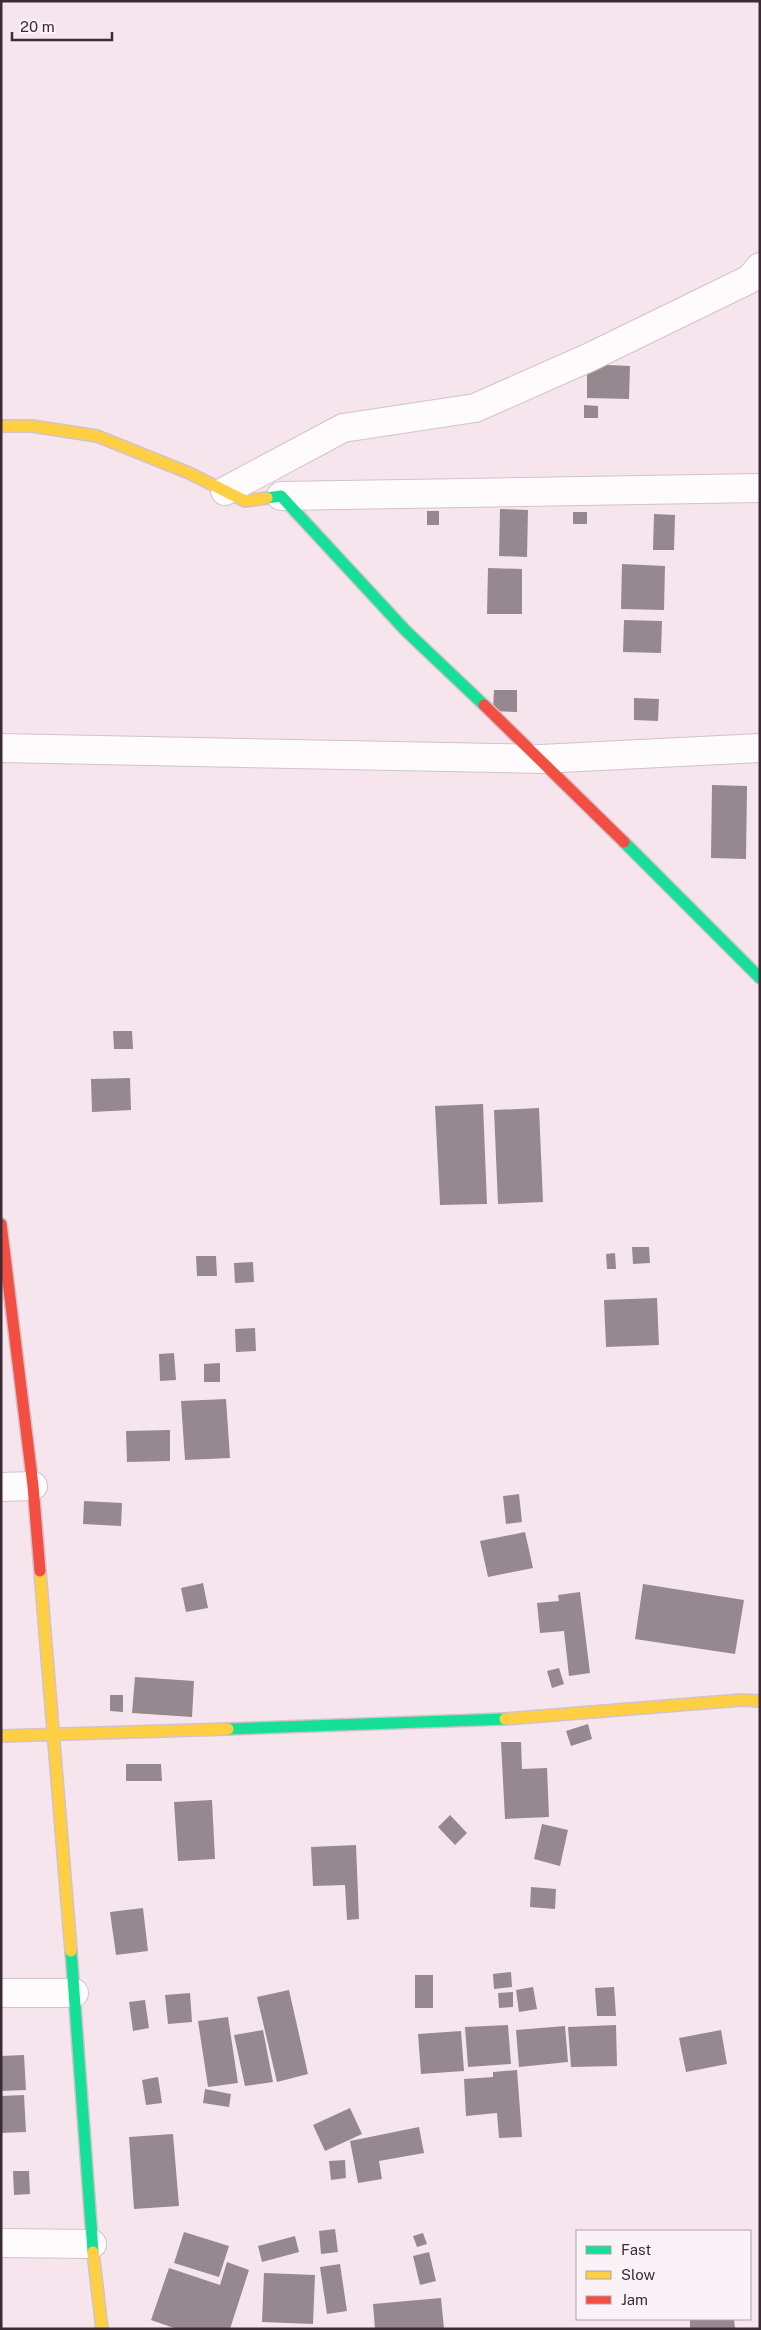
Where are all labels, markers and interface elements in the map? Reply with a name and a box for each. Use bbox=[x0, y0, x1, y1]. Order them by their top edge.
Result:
scale bar bbox=[12, 10, 112, 42]
text: 20 m bbox=[20, 18, 55, 35]
legend bbox=[576, 2230, 751, 2320]
text: Fast bbox=[621, 2241, 651, 2258]
text: Slow bbox=[621, 2266, 656, 2283]
text: Jam bbox=[621, 2291, 648, 2308]

